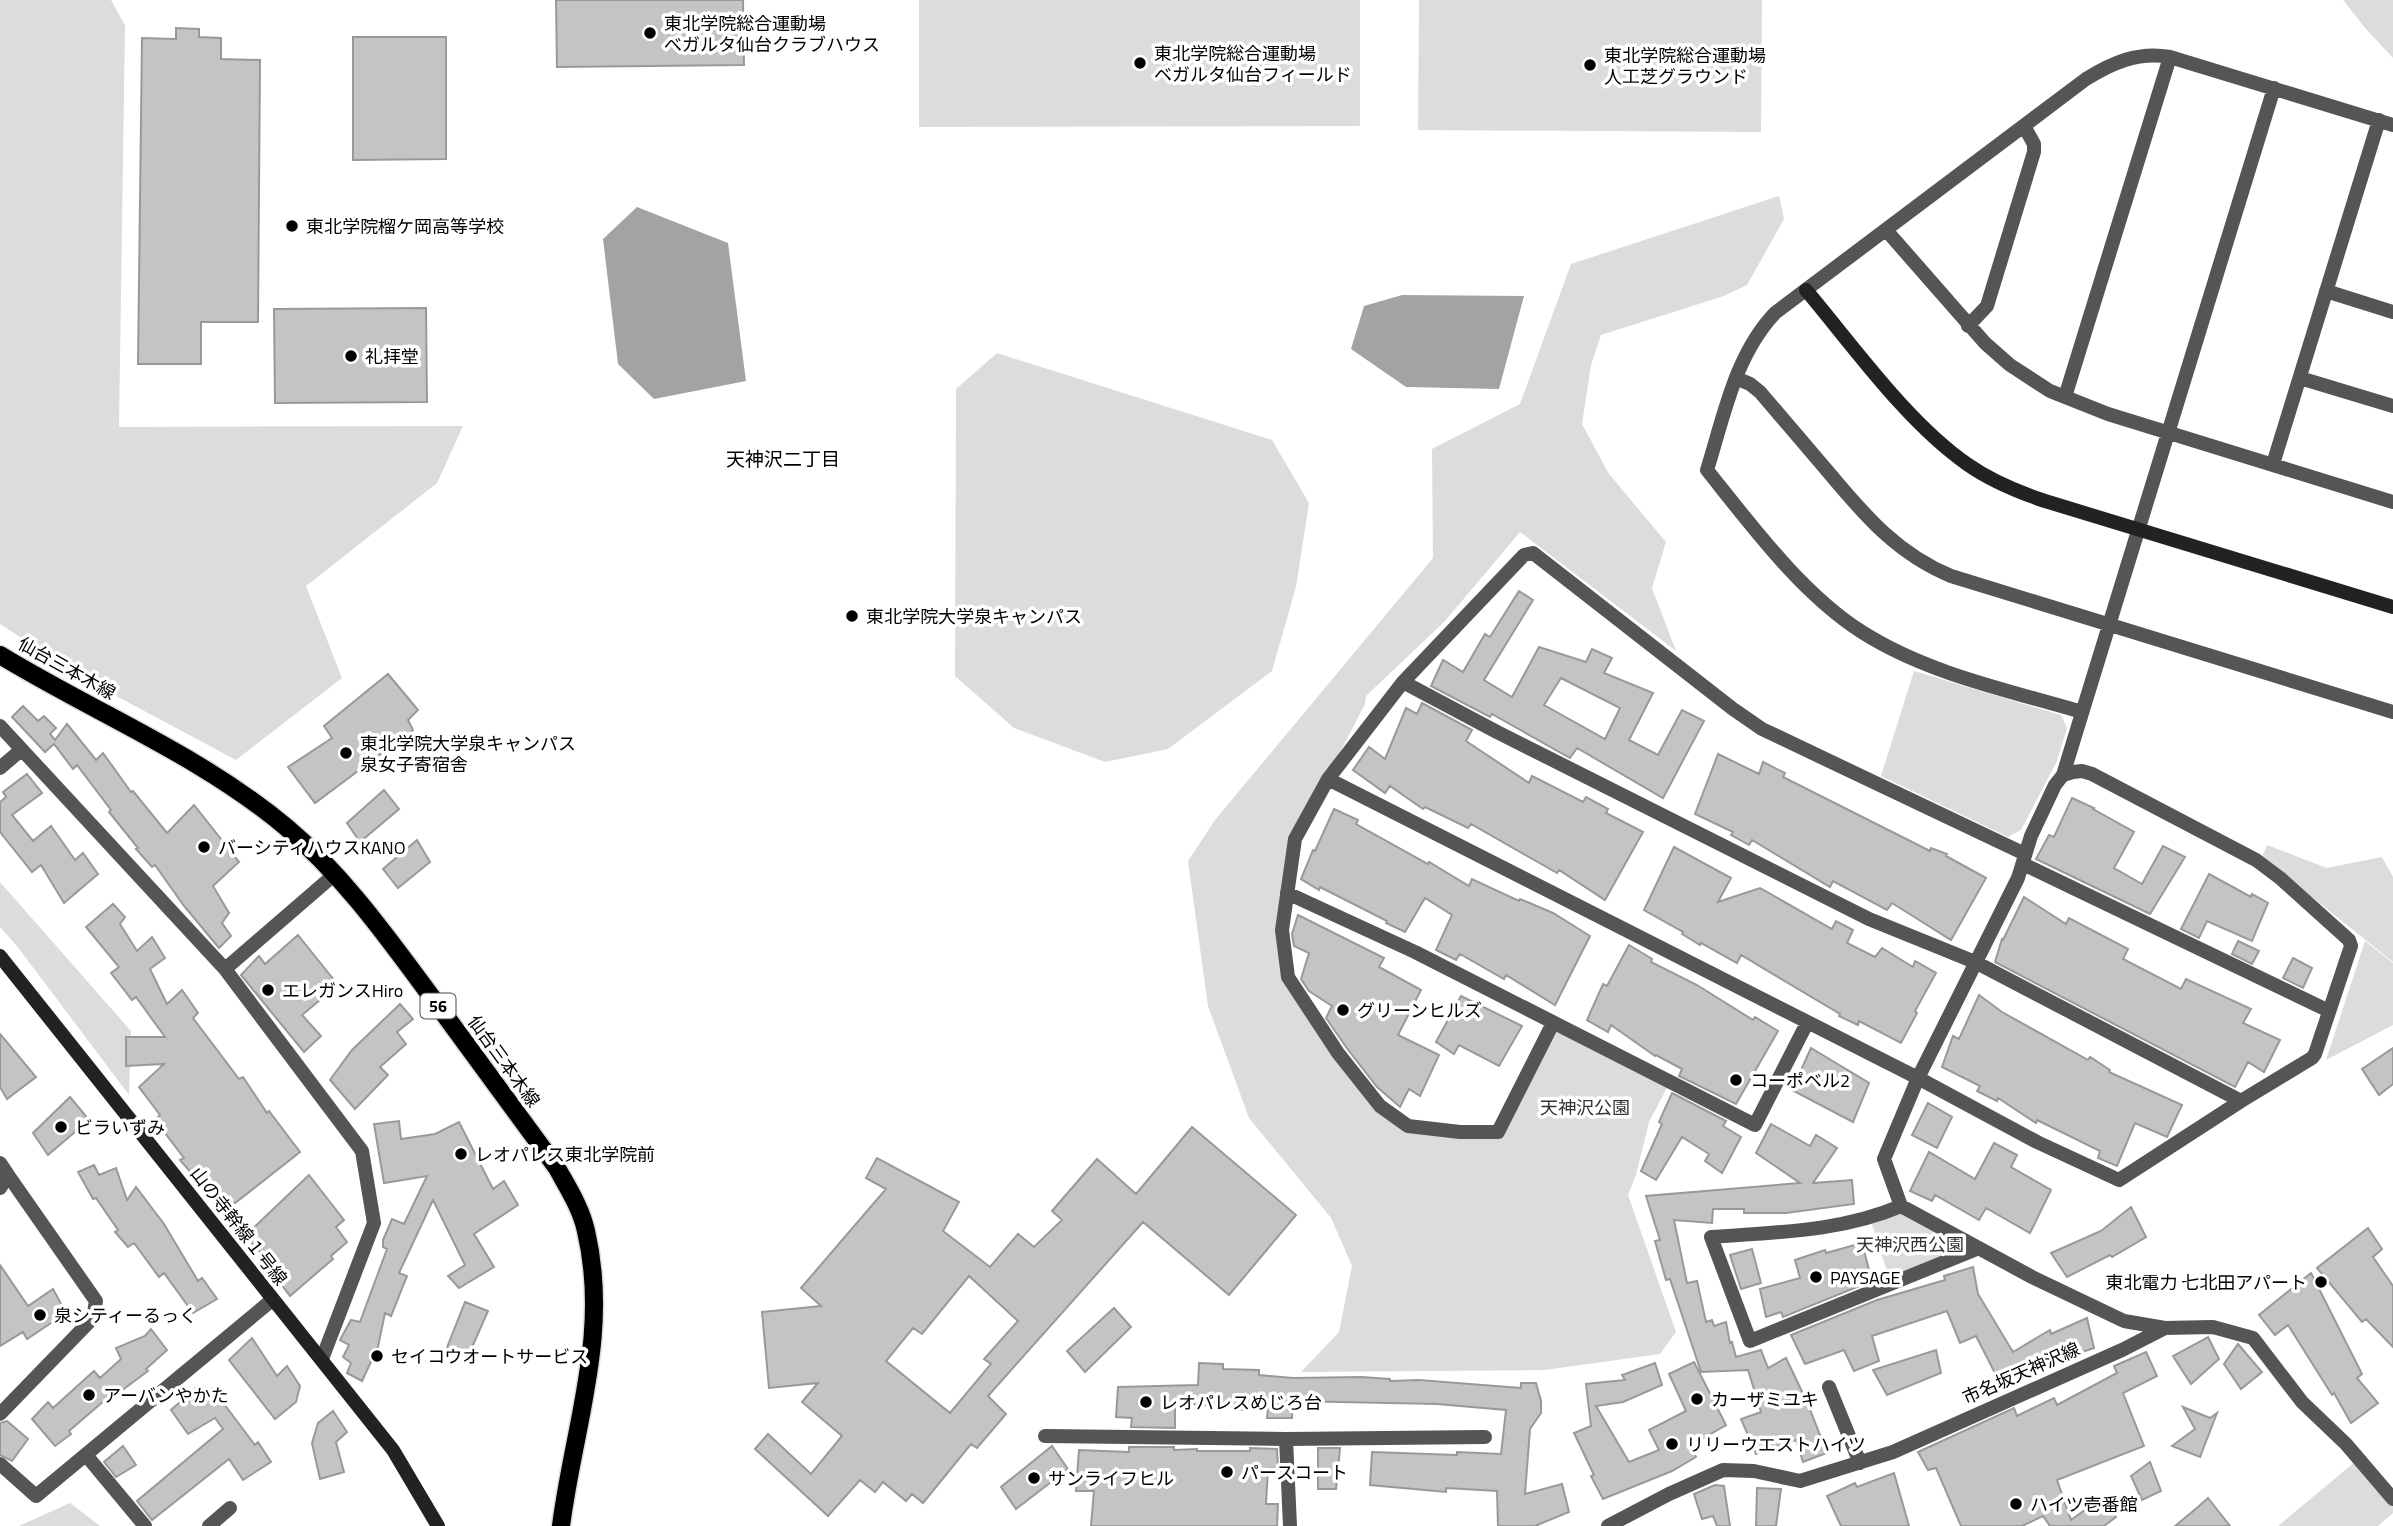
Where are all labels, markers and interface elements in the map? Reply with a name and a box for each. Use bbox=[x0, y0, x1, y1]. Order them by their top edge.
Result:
place label: 東北学院総合運動場 べガルタ仙台クラブハウス bbox=[664, 10, 880, 58]
marker: 東北学院総合運動場 べガルタ仙台クラブハウス bbox=[642, 25, 658, 41]
place label: 東北学院総合運動場 ベガルタ仙台フィールド bbox=[1154, 40, 1352, 88]
place label: 東北学院総合運動場 人工芝グラウンド bbox=[1604, 42, 1766, 90]
marker: 東北学院総合運動場 ベガルタ仙台フィールド bbox=[1132, 55, 1148, 71]
marker: 東北学院総合運動場 人工芝グラウンド bbox=[1582, 57, 1598, 73]
place label: 東北学院榴ケ岡高等学校 bbox=[306, 213, 504, 240]
marker: 東北学院榴ケ岡高等学校 bbox=[284, 218, 300, 234]
place label: 礼拝堂 bbox=[365, 343, 419, 370]
marker: 礼拝堂 bbox=[343, 348, 359, 364]
district label: 天神沢二丁目 bbox=[726, 444, 840, 473]
place label: 東北学院大学泉キャンパス bbox=[866, 603, 1082, 630]
marker: 東北学院大学泉キャンパス bbox=[844, 608, 860, 624]
street label: 仙台三本木線 bbox=[13, 630, 121, 706]
place label: 東北学院大学泉キャンパス 泉女子寄宿舎 bbox=[360, 730, 576, 778]
marker: 東北学院大学泉キャンパス 泉女子寄宿舎 bbox=[338, 745, 354, 761]
place label: バーシティハウスKANO bbox=[218, 834, 406, 861]
marker: バーシティハウスKANO bbox=[196, 839, 212, 855]
place label: エレガンスHiro bbox=[282, 977, 403, 1004]
marker: エレガンスHiro bbox=[260, 982, 276, 998]
road number: 56 bbox=[420, 994, 456, 1018]
place label: グリーンヒルズ bbox=[1357, 997, 1482, 1024]
marker: グリーンヒルズ bbox=[1335, 1002, 1351, 1018]
street label: 仙台三本木線 bbox=[461, 1009, 547, 1113]
place label: コーポベル2 bbox=[1750, 1067, 1850, 1094]
marker: コーポベル2 bbox=[1728, 1072, 1744, 1088]
park label: 天神沢公園 bbox=[1540, 1094, 1630, 1121]
place label: ビラいずみ bbox=[75, 1114, 165, 1141]
marker: ビラいずみ bbox=[53, 1119, 69, 1135]
place label: レオパレス東北学院前 bbox=[475, 1141, 655, 1168]
marker: レオパレス東北学院前 bbox=[453, 1146, 469, 1162]
street label: 山の寺幹線１号線 bbox=[184, 1161, 294, 1291]
park label: 天神沢西公園 bbox=[1856, 1231, 1964, 1258]
place label: PAYSAGE bbox=[1830, 1264, 1901, 1291]
marker: PAYSAGE bbox=[1808, 1269, 1824, 1285]
place label: 東北電力 七北田アパート bbox=[2105, 1269, 2307, 1296]
marker: 東北電力 七北田アパート bbox=[2313, 1274, 2329, 1290]
place label: 泉シティーるっく bbox=[54, 1302, 197, 1329]
marker: 泉シティーるっく bbox=[32, 1307, 48, 1323]
street label: 市名坂天神沢線 bbox=[1958, 1335, 2084, 1411]
place label: セイコウオートサービス bbox=[391, 1343, 588, 1370]
marker: セイコウオートサービス bbox=[369, 1348, 385, 1364]
place label: アーバンやかた bbox=[103, 1382, 229, 1409]
place label: カーザミユキ bbox=[1711, 1386, 1819, 1413]
marker: アーバンやかた bbox=[81, 1387, 97, 1403]
place label: レオパレスめじろ台 bbox=[1160, 1389, 1322, 1416]
marker: カーザミユキ bbox=[1689, 1391, 1705, 1407]
marker: レオパレスめじろ台 bbox=[1138, 1394, 1154, 1410]
place label: リリーウエストハイツ bbox=[1686, 1431, 1866, 1458]
marker: リリーウエストハイツ bbox=[1664, 1436, 1680, 1452]
place label: パースコート bbox=[1241, 1459, 1348, 1486]
marker: パースコート bbox=[1219, 1464, 1235, 1480]
place label: サンライフヒル bbox=[1048, 1465, 1174, 1492]
marker: サンライフヒル bbox=[1026, 1470, 1042, 1486]
place label: ハイツ壱番館 bbox=[2030, 1491, 2138, 1518]
marker: ハイツ壱番館 bbox=[2008, 1496, 2024, 1512]

